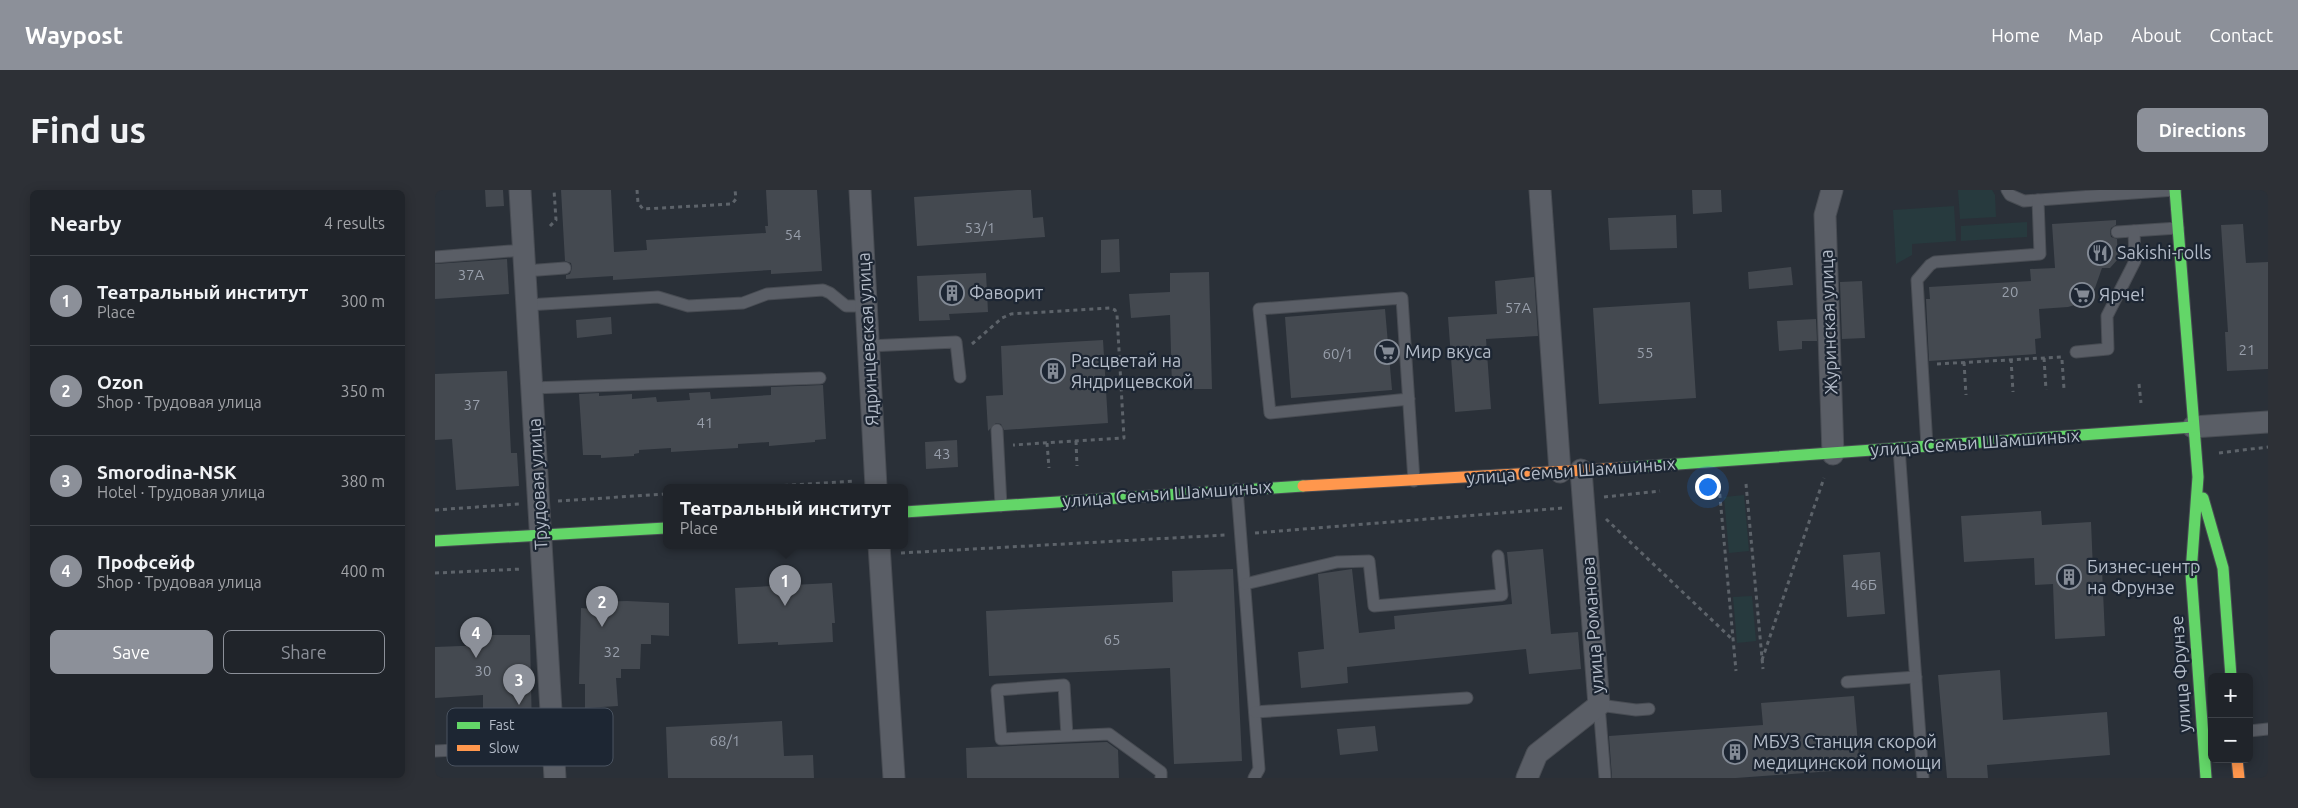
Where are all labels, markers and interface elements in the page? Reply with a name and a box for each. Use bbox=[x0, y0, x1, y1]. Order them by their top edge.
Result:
text: Waypost bbox=[25, 22, 123, 49]
text: Home bbox=[1991, 25, 2040, 45]
text: Map bbox=[2068, 25, 2103, 45]
text: About bbox=[2131, 25, 2181, 45]
text: Contact bbox=[2209, 25, 2273, 45]
button: Directions bbox=[2137, 108, 2268, 152]
text: Find us bbox=[30, 110, 146, 150]
text: Nearby bbox=[50, 211, 121, 235]
text: 4 results bbox=[324, 214, 385, 232]
house number: 53/1 bbox=[965, 219, 995, 236]
house number: 54 bbox=[785, 226, 801, 243]
restaurant icon: Sakishi-rolls bbox=[2087, 240, 2113, 266]
place label: Sakishi-rolls bbox=[2117, 242, 2212, 262]
street label: Журинская улица bbox=[1815, 249, 1841, 395]
street label: Ядринцевская улица bbox=[852, 252, 882, 426]
house number: 37А bbox=[458, 266, 485, 283]
building icon: Фаворит bbox=[939, 280, 965, 306]
text: Театральный институт bbox=[97, 281, 308, 303]
place label: Фаворит bbox=[969, 282, 1043, 302]
supermarket icon: Ярче! bbox=[2069, 282, 2095, 308]
house number: 20 bbox=[2002, 283, 2018, 300]
place label: Ярче! bbox=[2099, 284, 2145, 304]
text: 1 bbox=[61, 292, 71, 310]
text: 300 m bbox=[340, 292, 385, 310]
house number: 57А bbox=[1505, 299, 1532, 316]
text: Place bbox=[97, 303, 135, 321]
supermarket icon: Мир вкуса bbox=[1374, 339, 1400, 365]
place label: Мир вкуса bbox=[1405, 341, 1492, 361]
house number: 21 bbox=[2239, 341, 2255, 358]
house number: 55 bbox=[1637, 344, 1653, 361]
house number: 60/1 bbox=[1323, 345, 1353, 362]
place label: Расцветай на Яндрицевской bbox=[1071, 350, 1193, 391]
building icon: Расцветай на Яндрицевской bbox=[1040, 358, 1066, 384]
text: Ozon bbox=[97, 371, 144, 393]
text: 2 bbox=[61, 382, 71, 400]
text: 350 m bbox=[340, 382, 385, 400]
text: Shop · Трудовая улица bbox=[97, 393, 262, 411]
house number: 37 bbox=[464, 396, 480, 413]
house number: 41 bbox=[697, 414, 713, 431]
street label: Трудовая улица bbox=[524, 418, 550, 550]
street label: улица Семьи Шамшиных bbox=[1870, 425, 2080, 459]
house number: 43 bbox=[934, 445, 950, 462]
street label: улица Семьи Шамшиных bbox=[1466, 453, 1676, 487]
text: Smorodina-NSK bbox=[97, 461, 237, 483]
text: 3 bbox=[61, 472, 71, 490]
text: 380 m bbox=[340, 472, 385, 490]
your location bbox=[1695, 474, 1721, 500]
street label: улица Семьи Шамшиных bbox=[1062, 476, 1272, 510]
text: Hotel · Трудовая улица bbox=[97, 483, 265, 501]
popup bbox=[663, 484, 908, 549]
text: Театральный институт bbox=[680, 497, 891, 519]
text: Place bbox=[680, 519, 718, 537]
text: Профсейф bbox=[97, 551, 195, 573]
street label: улица Романова bbox=[1577, 556, 1607, 694]
place label: Бизнес-центр на Фрунзе bbox=[2087, 556, 2200, 597]
text: 4 bbox=[61, 562, 71, 580]
text: 400 m bbox=[340, 562, 385, 580]
building icon: Бизнес-центр на Фрунзе bbox=[2056, 564, 2082, 590]
pin: 1 bbox=[769, 565, 801, 606]
text: Shop · Трудовая улица bbox=[97, 573, 262, 591]
house number: 46Б bbox=[1851, 576, 1877, 593]
pin: 2 bbox=[586, 586, 618, 627]
street label: улица Фрунзе bbox=[2166, 615, 2194, 733]
pin: 4 bbox=[460, 617, 492, 658]
button: Save bbox=[50, 630, 213, 674]
button: Share bbox=[223, 630, 385, 674]
house number: 65 bbox=[1104, 631, 1120, 648]
house number: 32 bbox=[604, 643, 620, 660]
house number: 30 bbox=[475, 662, 491, 679]
pin: 3 bbox=[503, 664, 535, 705]
map controls bbox=[2208, 673, 2253, 763]
button: + bbox=[2208, 673, 2253, 718]
legend bbox=[447, 708, 613, 766]
text: Fast bbox=[489, 717, 515, 733]
button: − bbox=[2208, 718, 2253, 763]
place label: МБУЗ Станция скорой медицинской помощи bbox=[1753, 731, 1941, 772]
house number: 68/1 bbox=[710, 732, 740, 749]
building icon: МБУЗ Станция скорой медицинской помощи bbox=[1722, 739, 1748, 765]
text: Slow bbox=[489, 740, 519, 756]

